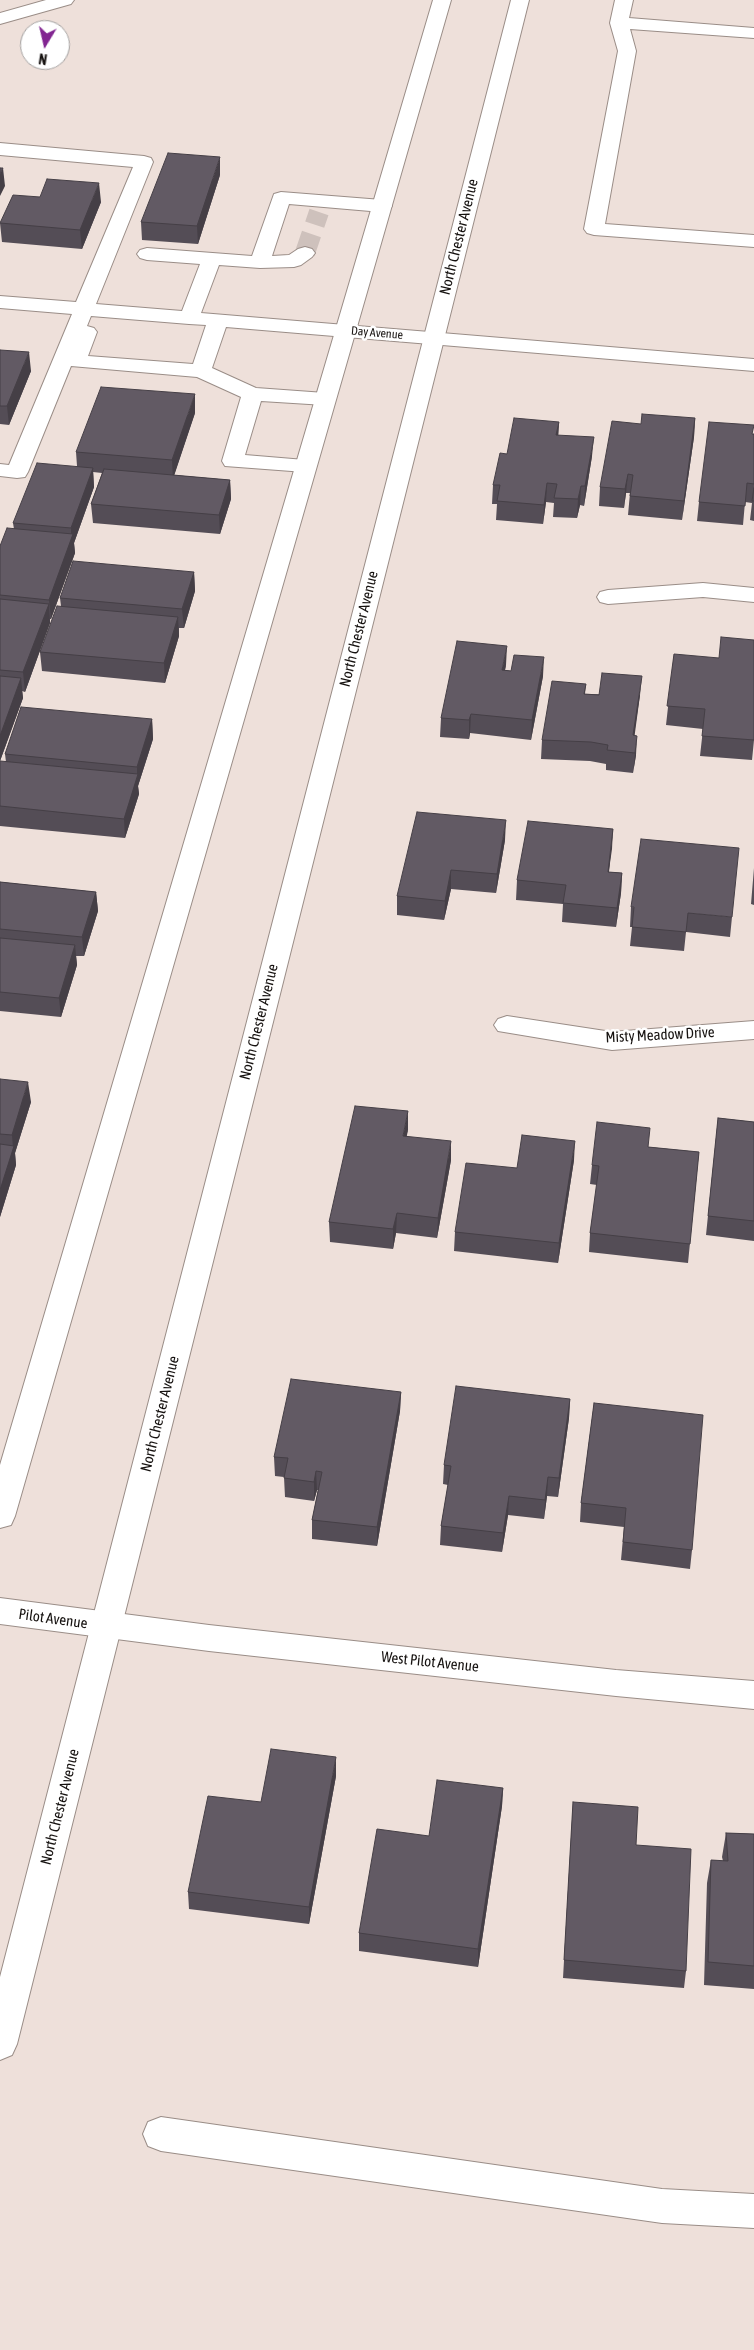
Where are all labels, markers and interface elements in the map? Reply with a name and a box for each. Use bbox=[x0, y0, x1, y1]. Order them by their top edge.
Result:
north arrow bbox=[20, 20, 70, 70]
text: N bbox=[37, 50, 48, 67]
street label: North Chester Avenue bbox=[436, 177, 482, 297]
street label: Day Avenue bbox=[350, 324, 404, 342]
street label: North Chester Avenue bbox=[336, 569, 382, 689]
street label: North Chester Avenue bbox=[236, 962, 282, 1082]
street label: Misty Meadow Drive bbox=[605, 1023, 715, 1047]
street label: North Chester Avenue bbox=[137, 1354, 183, 1474]
street label: Pilot Avenue bbox=[17, 1605, 89, 1633]
street label: West Pilot Avenue bbox=[380, 1648, 480, 1676]
street label: North Chester Avenue bbox=[37, 1747, 83, 1867]

